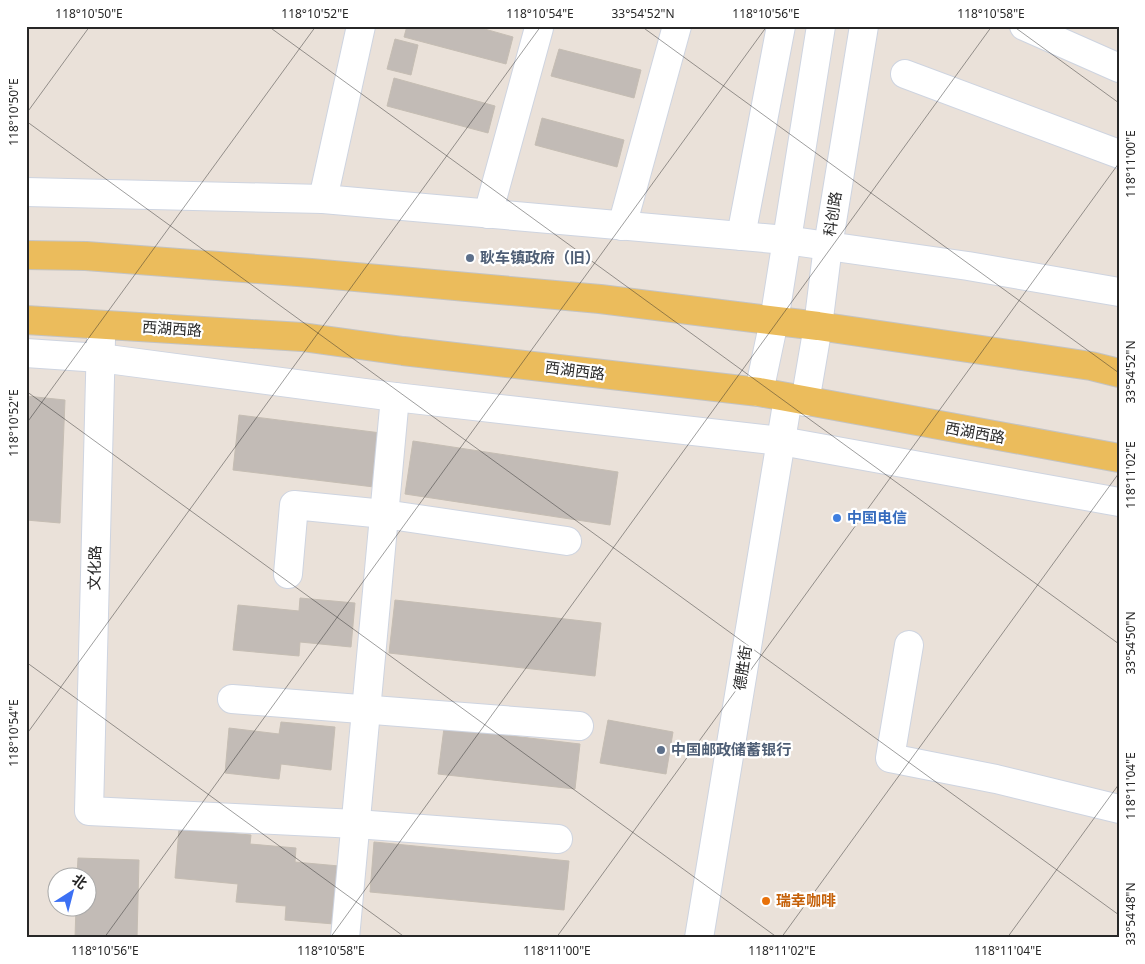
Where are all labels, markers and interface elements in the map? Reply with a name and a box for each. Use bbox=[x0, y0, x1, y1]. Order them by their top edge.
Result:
text: 118°10'50"E bbox=[55, 5, 123, 22]
text: 118°10'52"E bbox=[281, 5, 349, 22]
text: 118°10'54"E bbox=[506, 5, 574, 22]
text: 33°54'52"N bbox=[611, 5, 675, 22]
text: 118°10'56"E bbox=[732, 5, 800, 22]
text: 118°10'58"E bbox=[957, 5, 1025, 22]
text: 118°10'50"E bbox=[5, 78, 22, 146]
text: 118°11'00"E bbox=[1122, 130, 1139, 198]
street label: 科创路 bbox=[819, 190, 845, 238]
place label: 耿车镇政府（旧） bbox=[480, 247, 600, 267]
marker: 耿车镇政府（旧） bbox=[464, 252, 476, 264]
street label: 西湖西路 bbox=[141, 316, 203, 340]
text: 33°54'52"N bbox=[1122, 340, 1139, 404]
street label: 西湖西路 bbox=[544, 356, 606, 384]
text: 118°10'52"E bbox=[5, 389, 22, 457]
street label: 西湖西路 bbox=[944, 417, 1006, 447]
text: 118°11'02"E bbox=[1122, 441, 1139, 509]
place label: 中国电信 bbox=[847, 507, 907, 527]
marker: 中国电信 bbox=[831, 512, 843, 524]
street label: 文化路 bbox=[84, 545, 104, 591]
text: 33°54'50"N bbox=[1122, 611, 1139, 675]
street label: 德胜街 bbox=[729, 644, 755, 692]
text: 118°10'54"E bbox=[5, 699, 22, 767]
place label: 中国邮政储蓄银行 bbox=[671, 739, 791, 759]
marker: 中国邮政储蓄银行 bbox=[655, 744, 667, 756]
text: 118°11'04"E bbox=[1122, 752, 1139, 820]
north arrow bbox=[48, 866, 98, 916]
text: 北 bbox=[69, 869, 91, 893]
text: 33°54'48"N bbox=[1122, 882, 1139, 946]
place label: 瑞幸咖啡 bbox=[776, 890, 836, 910]
marker: 瑞幸咖啡 bbox=[760, 895, 772, 907]
text: 118°10'56"E bbox=[71, 942, 139, 959]
text: 118°10'58"E bbox=[297, 942, 365, 959]
text: 118°11'00"E bbox=[523, 942, 591, 959]
text: 118°11'02"E bbox=[748, 942, 816, 959]
text: 118°11'04"E bbox=[974, 942, 1042, 959]

